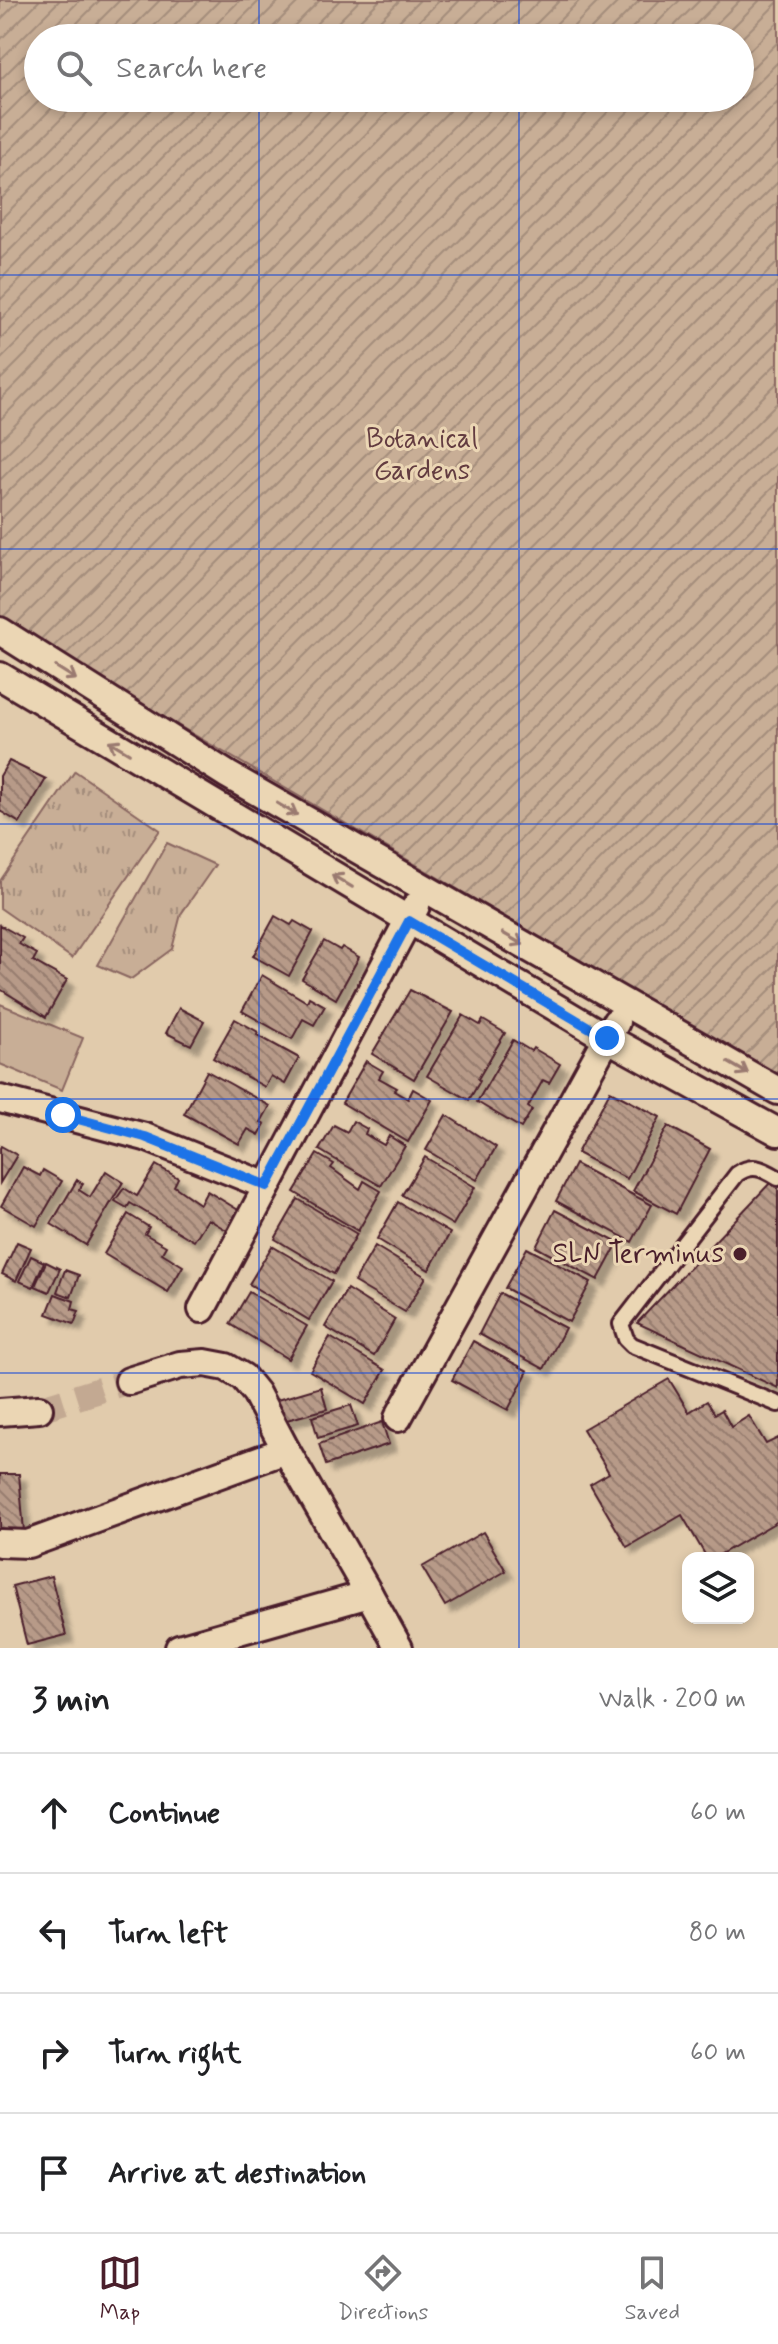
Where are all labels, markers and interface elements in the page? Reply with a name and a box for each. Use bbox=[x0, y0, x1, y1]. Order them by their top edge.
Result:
search box bbox=[24, 24, 754, 112]
icon: search bbox=[52, 46, 96, 90]
text: Search here bbox=[116, 49, 267, 88]
park label: Botanical Gardens bbox=[366, 421, 478, 490]
one-way arrow bbox=[54, 665, 77, 681]
one-way arrow bbox=[108, 739, 131, 755]
one-way arrow bbox=[275, 801, 298, 817]
one-way arrow bbox=[331, 872, 354, 888]
one-way arrow bbox=[500, 932, 524, 947]
route end bbox=[589, 1020, 625, 1056]
one-way arrow bbox=[726, 1060, 749, 1076]
route start bbox=[45, 1097, 81, 1133]
place label: SLN Terminus bbox=[552, 1236, 724, 1273]
marker: SLN Terminus bbox=[731, 1245, 749, 1263]
map controls bbox=[682, 1552, 754, 1624]
button: layers bbox=[682, 1552, 754, 1624]
text: 3 min bbox=[32, 1678, 110, 1723]
text: Walk · 200 m bbox=[599, 1683, 746, 1717]
icon: ahead bbox=[32, 1791, 76, 1835]
text: Continue bbox=[108, 1794, 220, 1833]
text: 60 m bbox=[690, 1796, 746, 1830]
icon: left bbox=[32, 1911, 76, 1955]
text: Turn left bbox=[108, 1914, 228, 1953]
text: 80 m bbox=[689, 1916, 746, 1950]
icon: right bbox=[32, 2031, 76, 2075]
text: Turn right bbox=[108, 2034, 241, 2073]
text: 60 m bbox=[690, 2036, 746, 2070]
icon: arrive bbox=[32, 2151, 76, 2195]
text: Arrive at destination bbox=[108, 2154, 366, 2193]
tab: Map bbox=[98, 2251, 142, 2327]
tab: Directions bbox=[338, 2251, 428, 2327]
tab: Saved bbox=[624, 2251, 680, 2327]

